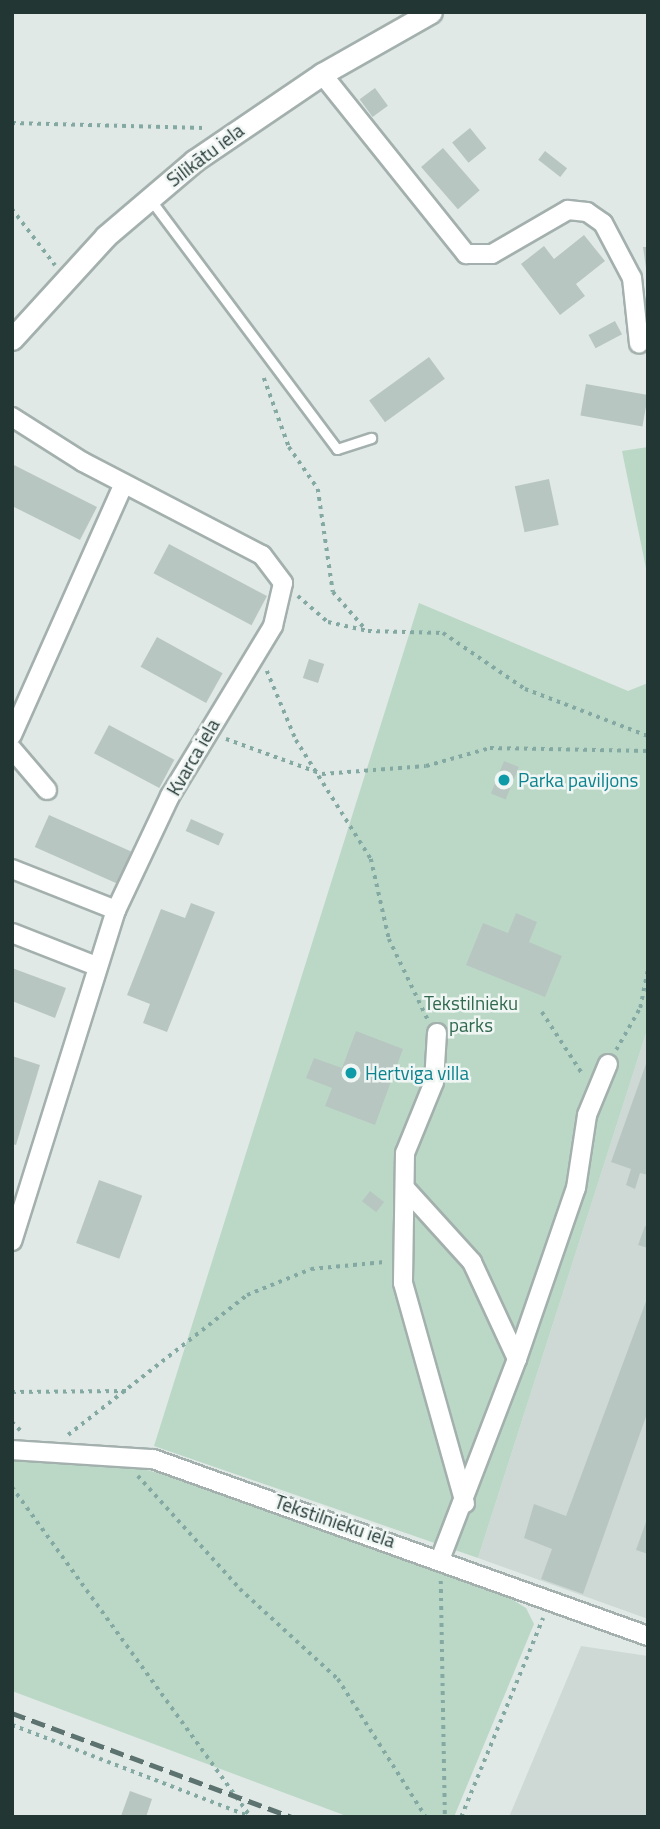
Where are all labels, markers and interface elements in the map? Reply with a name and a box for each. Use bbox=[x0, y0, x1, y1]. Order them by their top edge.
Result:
street label: Silikātu iela bbox=[162, 119, 248, 191]
street label: Kvarca iela bbox=[162, 715, 224, 799]
place label: Parka paviljons bbox=[518, 769, 638, 791]
marker: Parka paviljons bbox=[496, 772, 512, 788]
park label: Tekstilnieku parks bbox=[424, 992, 518, 1036]
place label: Hertviga villa bbox=[365, 1062, 469, 1084]
marker: Hertviga villa bbox=[343, 1065, 359, 1081]
street label: Tekstilnieku iela bbox=[272, 1490, 398, 1552]

